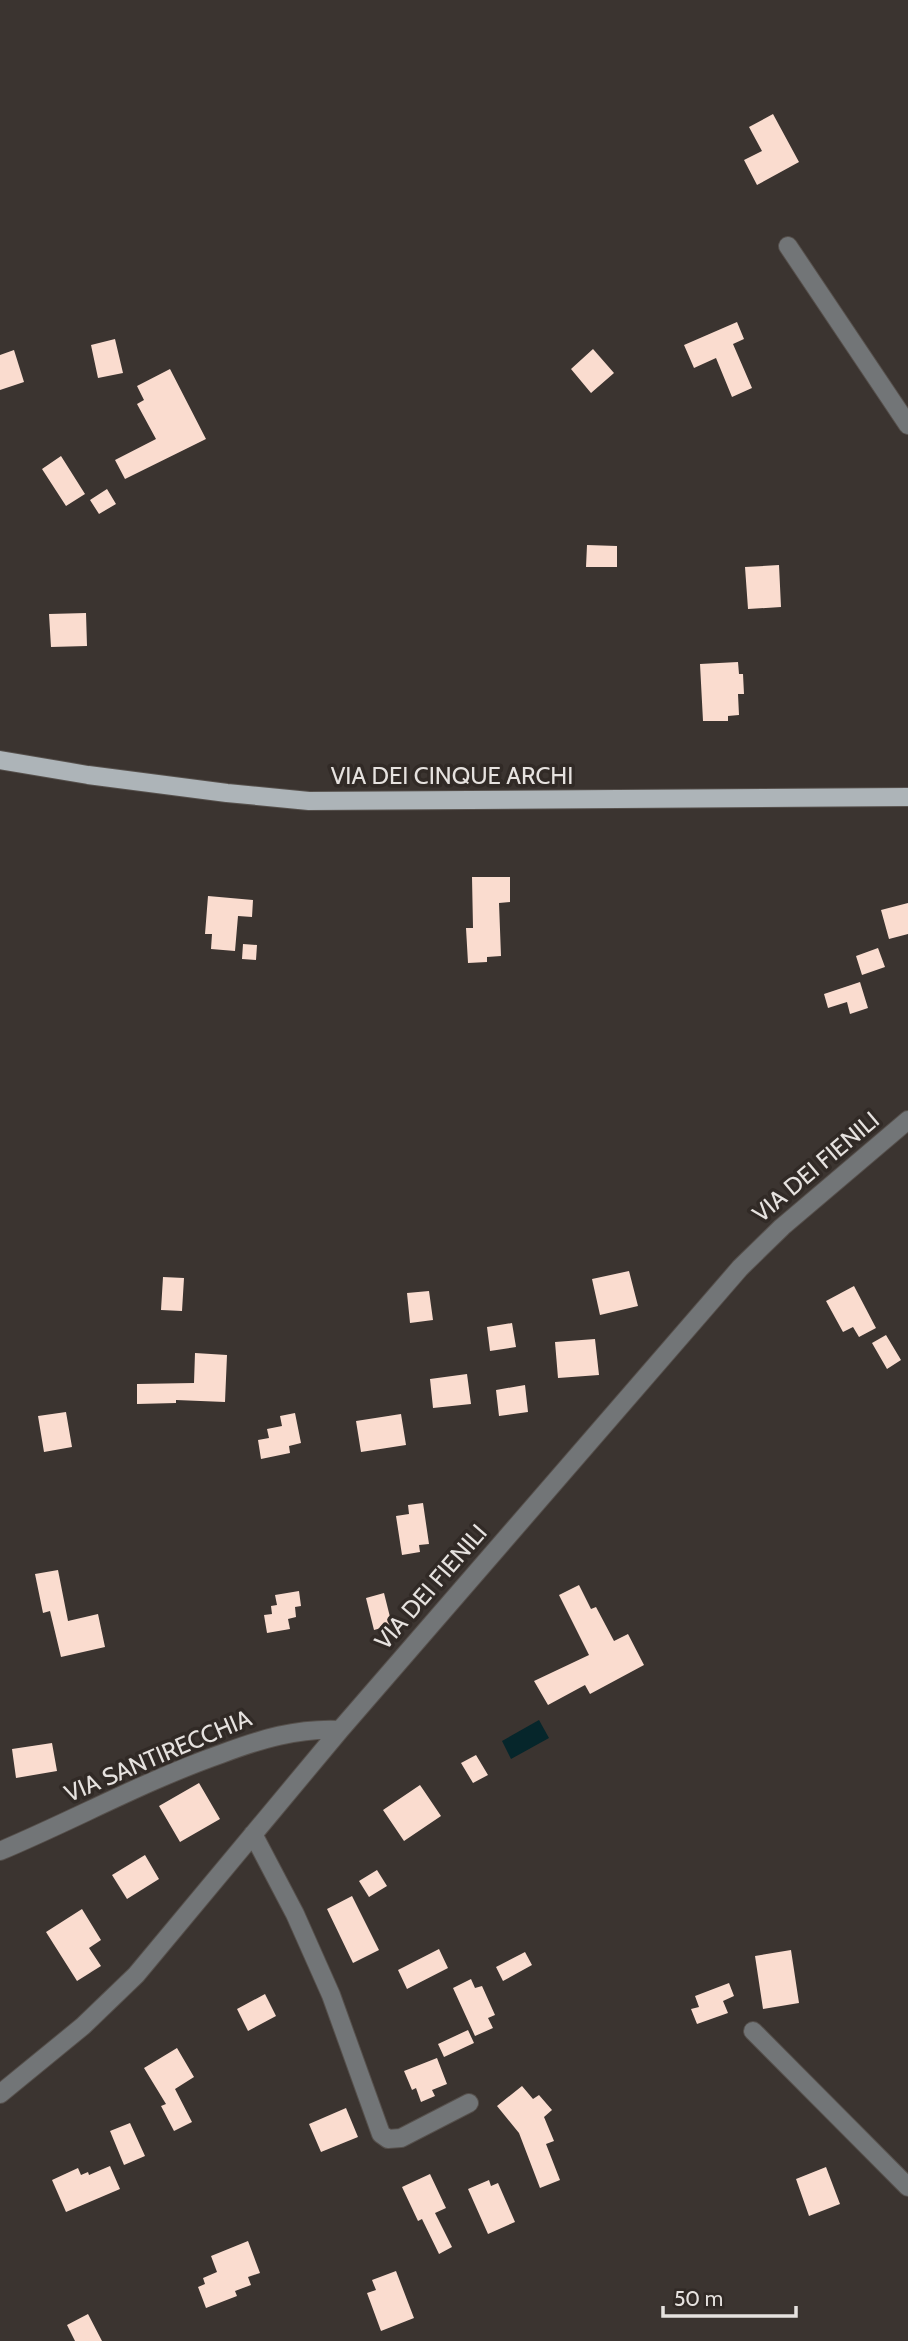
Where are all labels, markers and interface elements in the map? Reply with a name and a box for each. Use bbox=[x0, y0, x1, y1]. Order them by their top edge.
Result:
street label: VIA DEI CINQUE ARCHI bbox=[331, 761, 573, 790]
street label: VIA DEI FIENILI bbox=[746, 1105, 885, 1228]
street label: VIA DEI FIENILI bbox=[368, 1518, 493, 1655]
street label: VIA SANTIRECCHIA bbox=[60, 1703, 256, 1808]
scale bar bbox=[663, 2274, 796, 2318]
text: 50 m bbox=[674, 2286, 723, 2311]

